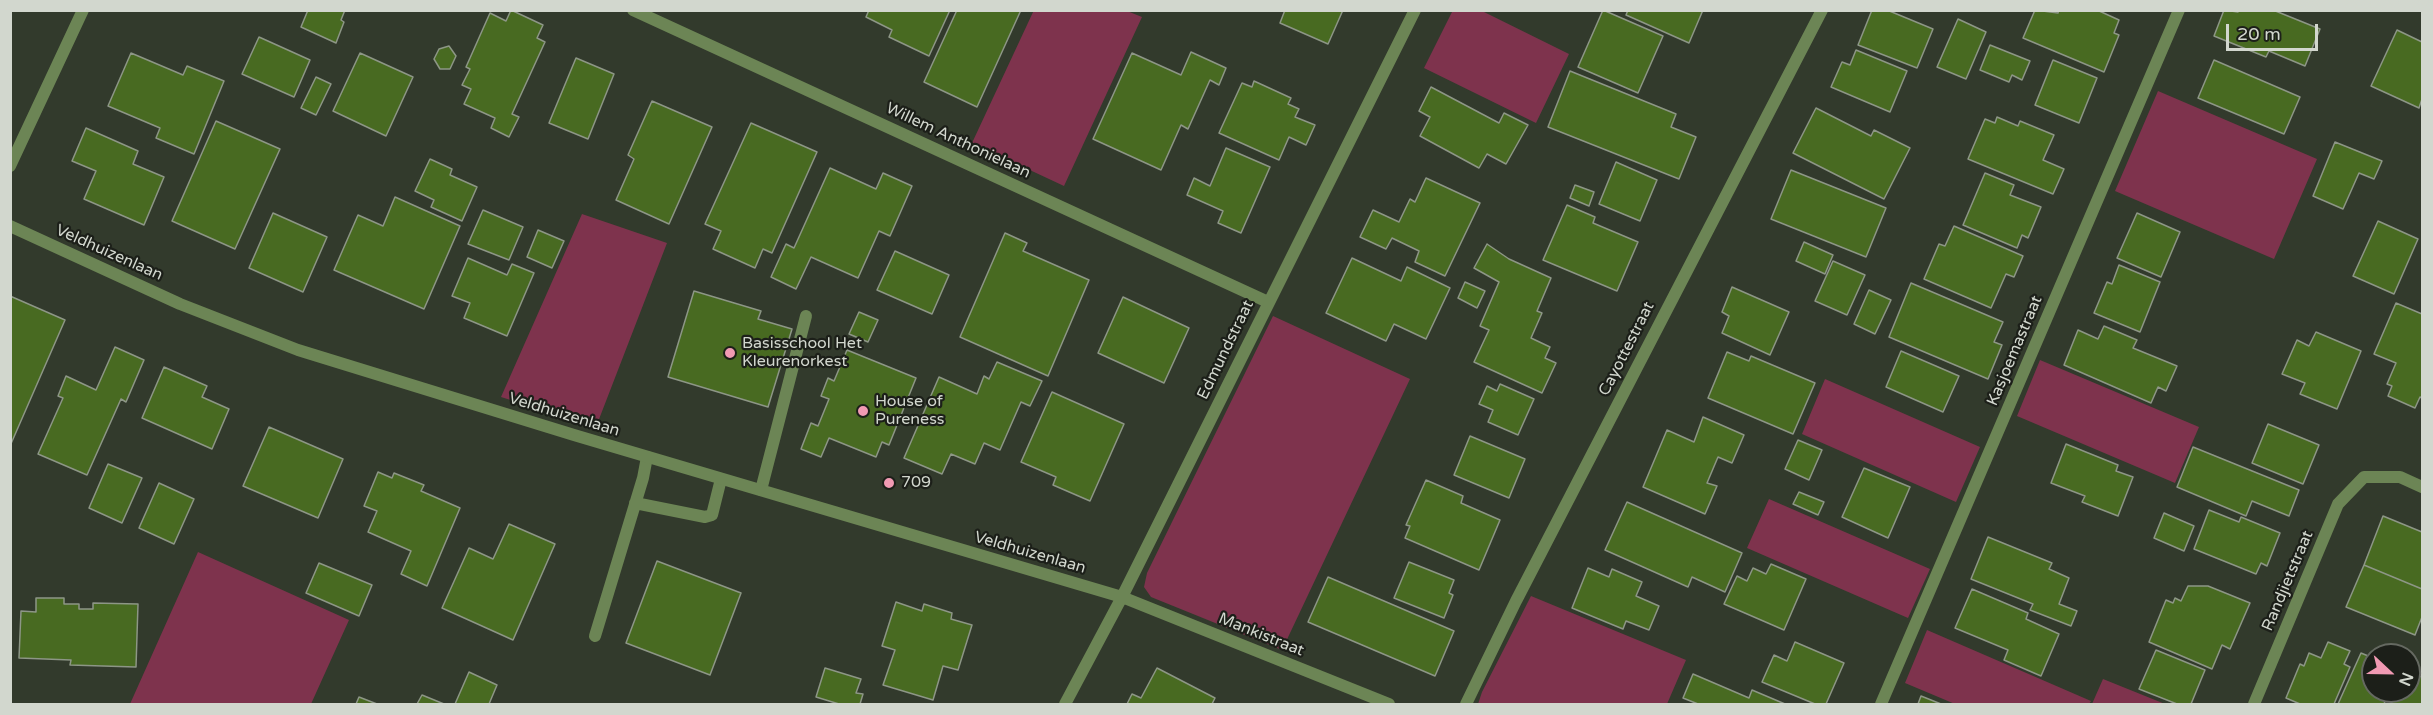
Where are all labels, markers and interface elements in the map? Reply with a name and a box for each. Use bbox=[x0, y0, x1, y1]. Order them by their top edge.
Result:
scale bar bbox=[2229, 12, 2320, 50]
text: 20 m bbox=[2237, 23, 2281, 45]
street label: Willem Anthonielaan bbox=[883, 99, 1033, 183]
street label: Veldhuizenlaan bbox=[52, 221, 166, 285]
street label: Kasjoemastraat bbox=[1983, 293, 2047, 409]
street label: Edmundstraat bbox=[1194, 297, 1258, 403]
street label: Cayottestraat bbox=[1595, 299, 1659, 399]
place label: Basisschool Het Kleurenorkest bbox=[742, 334, 862, 372]
marker: Basisschool Het Kleurenorkest bbox=[723, 346, 737, 360]
street label: Veldhuizenlaan bbox=[506, 389, 622, 441]
place label: House of Pureness bbox=[875, 392, 944, 430]
marker: House of Pureness bbox=[856, 404, 870, 418]
place label: 709 bbox=[901, 473, 931, 493]
marker: 709 bbox=[882, 476, 896, 490]
street label: Veldhuizenlaan bbox=[972, 528, 1088, 578]
street label: Randjietstraat bbox=[2258, 528, 2318, 634]
street label: Mankistraat bbox=[1215, 609, 1307, 661]
north arrow bbox=[2361, 643, 2421, 703]
text: N bbox=[2394, 669, 2418, 689]

